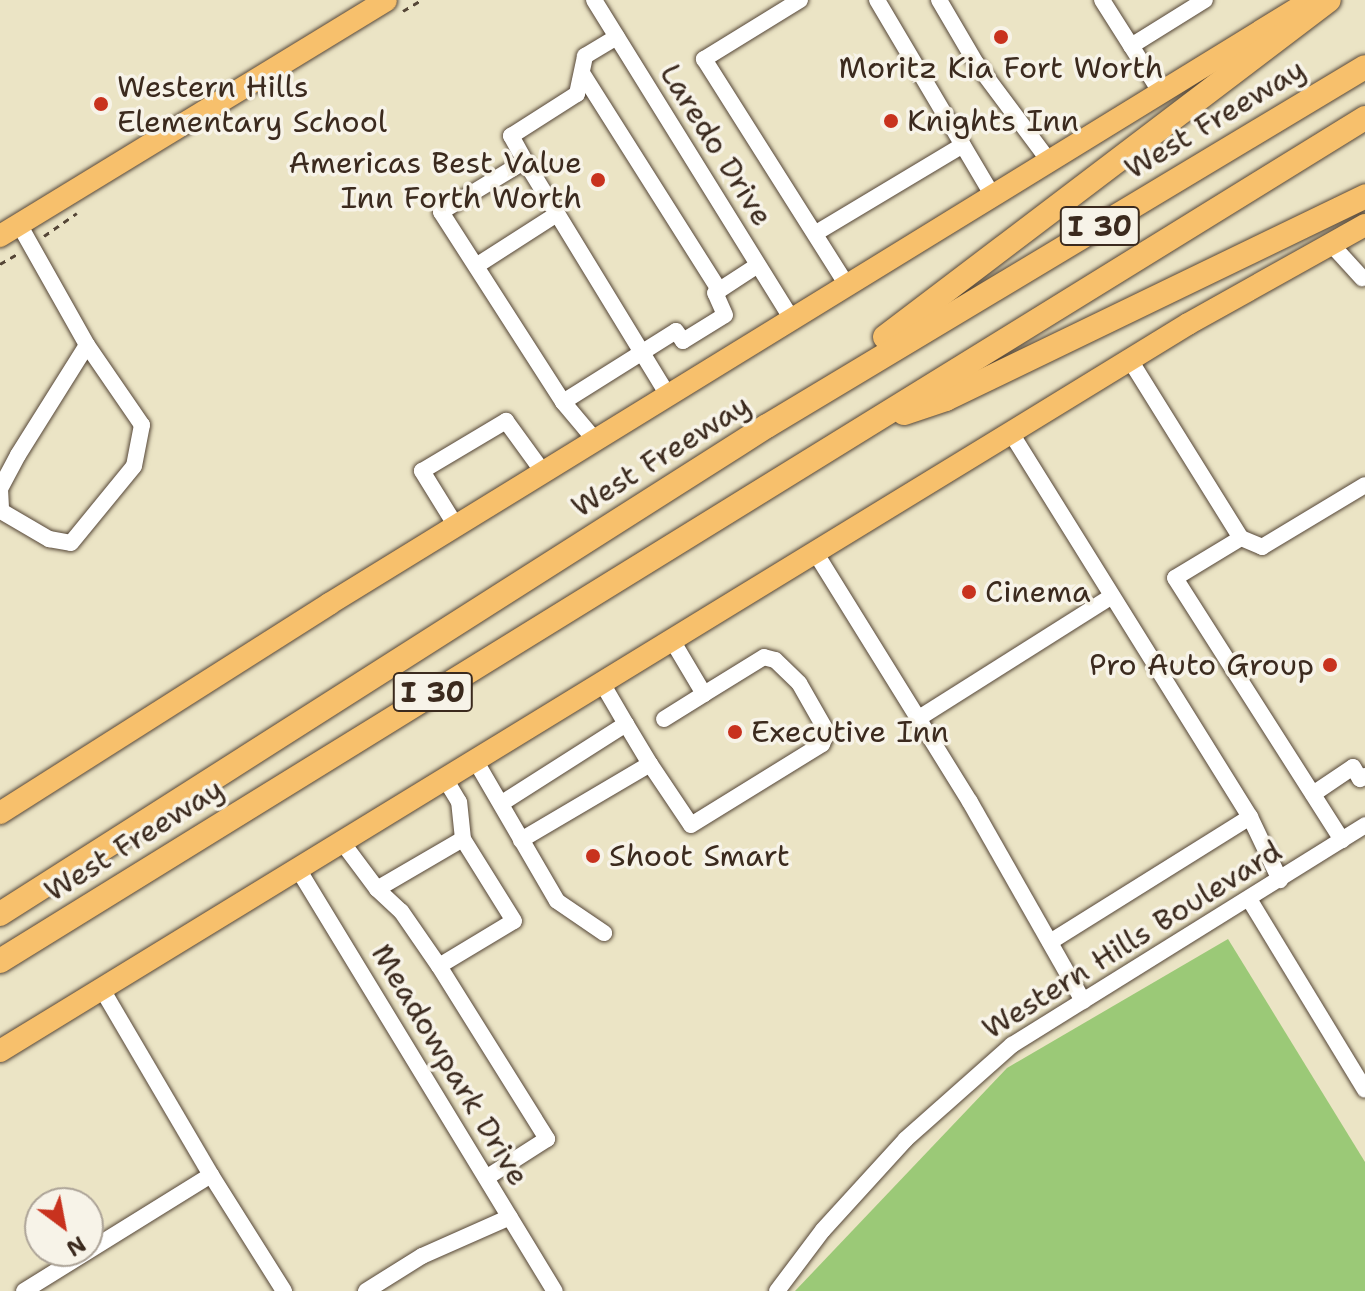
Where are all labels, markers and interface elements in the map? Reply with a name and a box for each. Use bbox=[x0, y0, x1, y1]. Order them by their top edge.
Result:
marker: Moritz Kia Fort Worth bbox=[992, 28, 1010, 46]
place label: Moritz Kia Fort Worth bbox=[838, 50, 1164, 86]
street label: West Freeway bbox=[1118, 51, 1312, 187]
street label: Laredo Drive bbox=[652, 57, 780, 233]
place label: Western Hills Elementary School bbox=[117, 69, 387, 140]
marker: Western Hills Elementary School bbox=[92, 95, 110, 113]
place label: Knights Inn bbox=[907, 103, 1079, 139]
marker: Knights Inn bbox=[882, 112, 900, 130]
place label: Americas Best Value Inn Forth Worth bbox=[288, 145, 582, 216]
marker: Americas Best Value Inn Forth Worth bbox=[589, 171, 607, 189]
road number: I 30 bbox=[1058, 202, 1142, 250]
street label: West Freeway bbox=[565, 387, 757, 525]
place label: Cinema bbox=[985, 574, 1091, 610]
marker: Cinema bbox=[960, 583, 978, 601]
place label: Pro Auto Group bbox=[1089, 647, 1314, 683]
marker: Pro Auto Group bbox=[1321, 656, 1339, 674]
road number: I 30 bbox=[391, 668, 475, 716]
place label: Executive Inn bbox=[751, 714, 949, 750]
marker: Executive Inn bbox=[726, 723, 744, 741]
street label: West Freeway bbox=[38, 771, 230, 909]
street label: Western Hills Boulevard bbox=[976, 833, 1288, 1047]
place label: Shoot Smart bbox=[609, 838, 790, 874]
marker: Shoot Smart bbox=[584, 847, 602, 865]
street label: Meadowpark Drive bbox=[364, 938, 536, 1192]
north arrow bbox=[24, 1187, 104, 1267]
text: N bbox=[61, 1229, 91, 1263]

